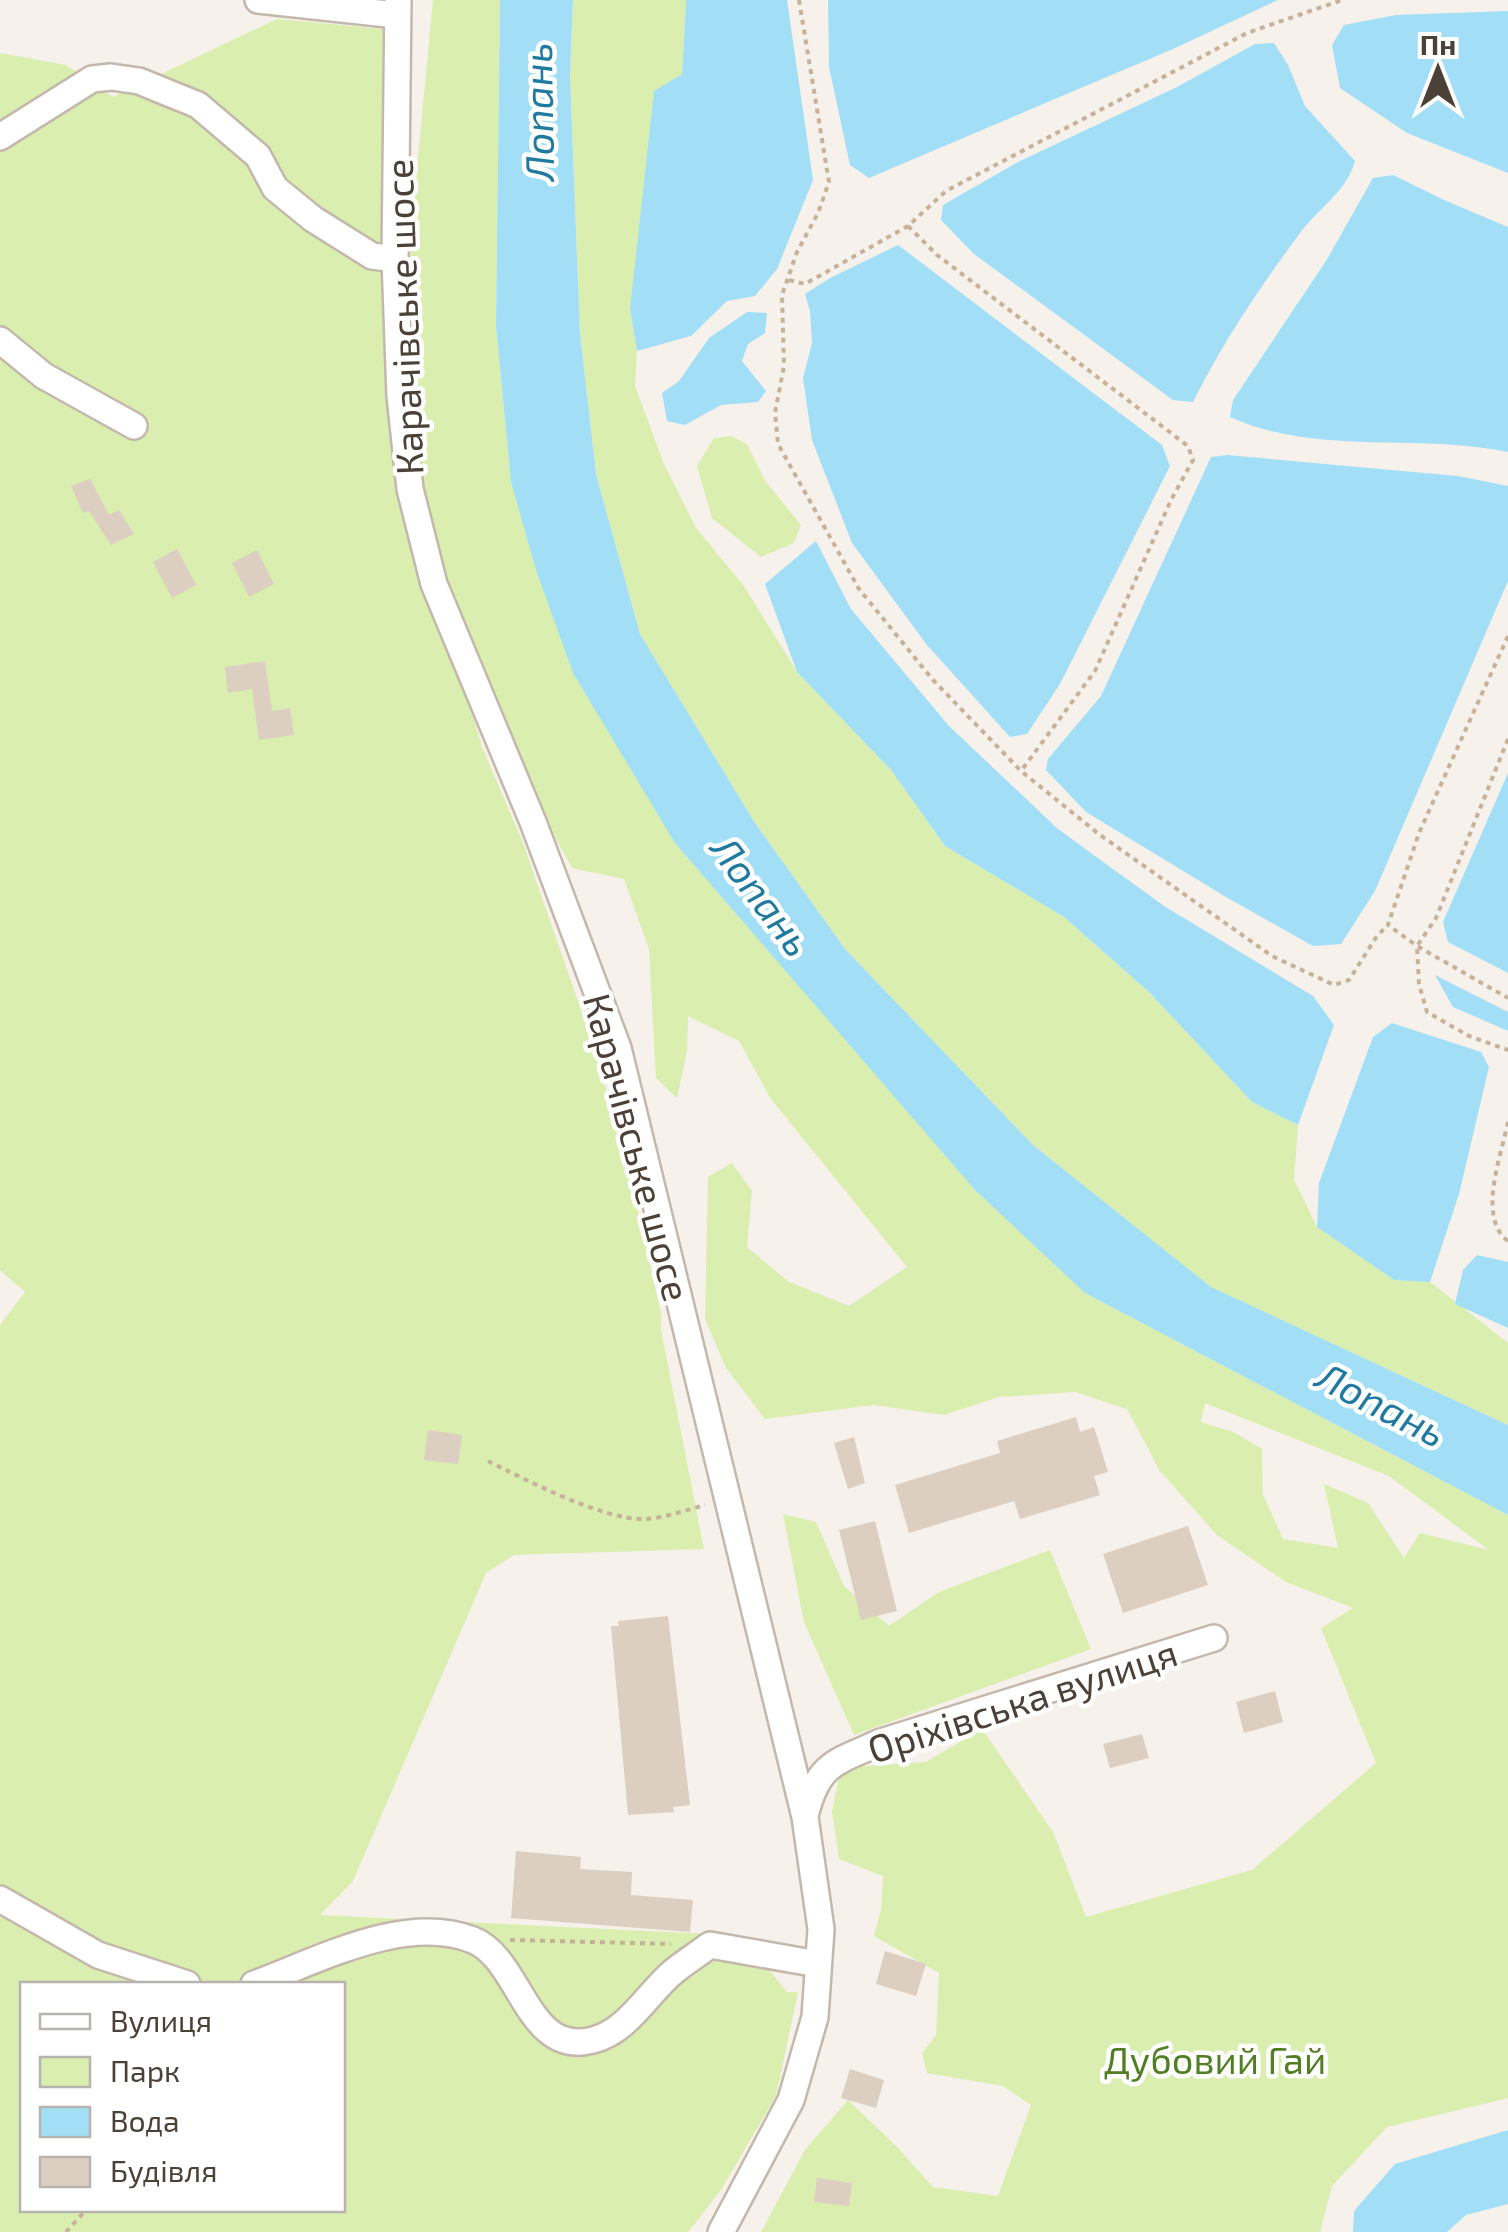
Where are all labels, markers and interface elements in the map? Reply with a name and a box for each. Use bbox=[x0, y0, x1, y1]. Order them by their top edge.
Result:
north arrow bbox=[1388, 20, 1488, 120]
text: Пн bbox=[1420, 27, 1456, 61]
water label: Лопань bbox=[512, 42, 562, 183]
street label: Карачівське шосе bbox=[374, 158, 432, 476]
water label: Лопань bbox=[702, 824, 824, 965]
street label: Карачівське шосе bbox=[575, 988, 701, 1306]
water label: Лопань bbox=[1308, 1350, 1455, 1456]
street label: Оріхівська вулиця bbox=[862, 1628, 1182, 1772]
legend bbox=[20, 1982, 345, 2212]
text: Вулиця bbox=[110, 2002, 212, 2039]
park label: Дубовий Гай bbox=[1104, 2036, 1326, 2082]
text: Парк bbox=[110, 2052, 180, 2088]
text: Вода bbox=[110, 2102, 180, 2138]
text: Будівля bbox=[110, 2152, 217, 2189]

